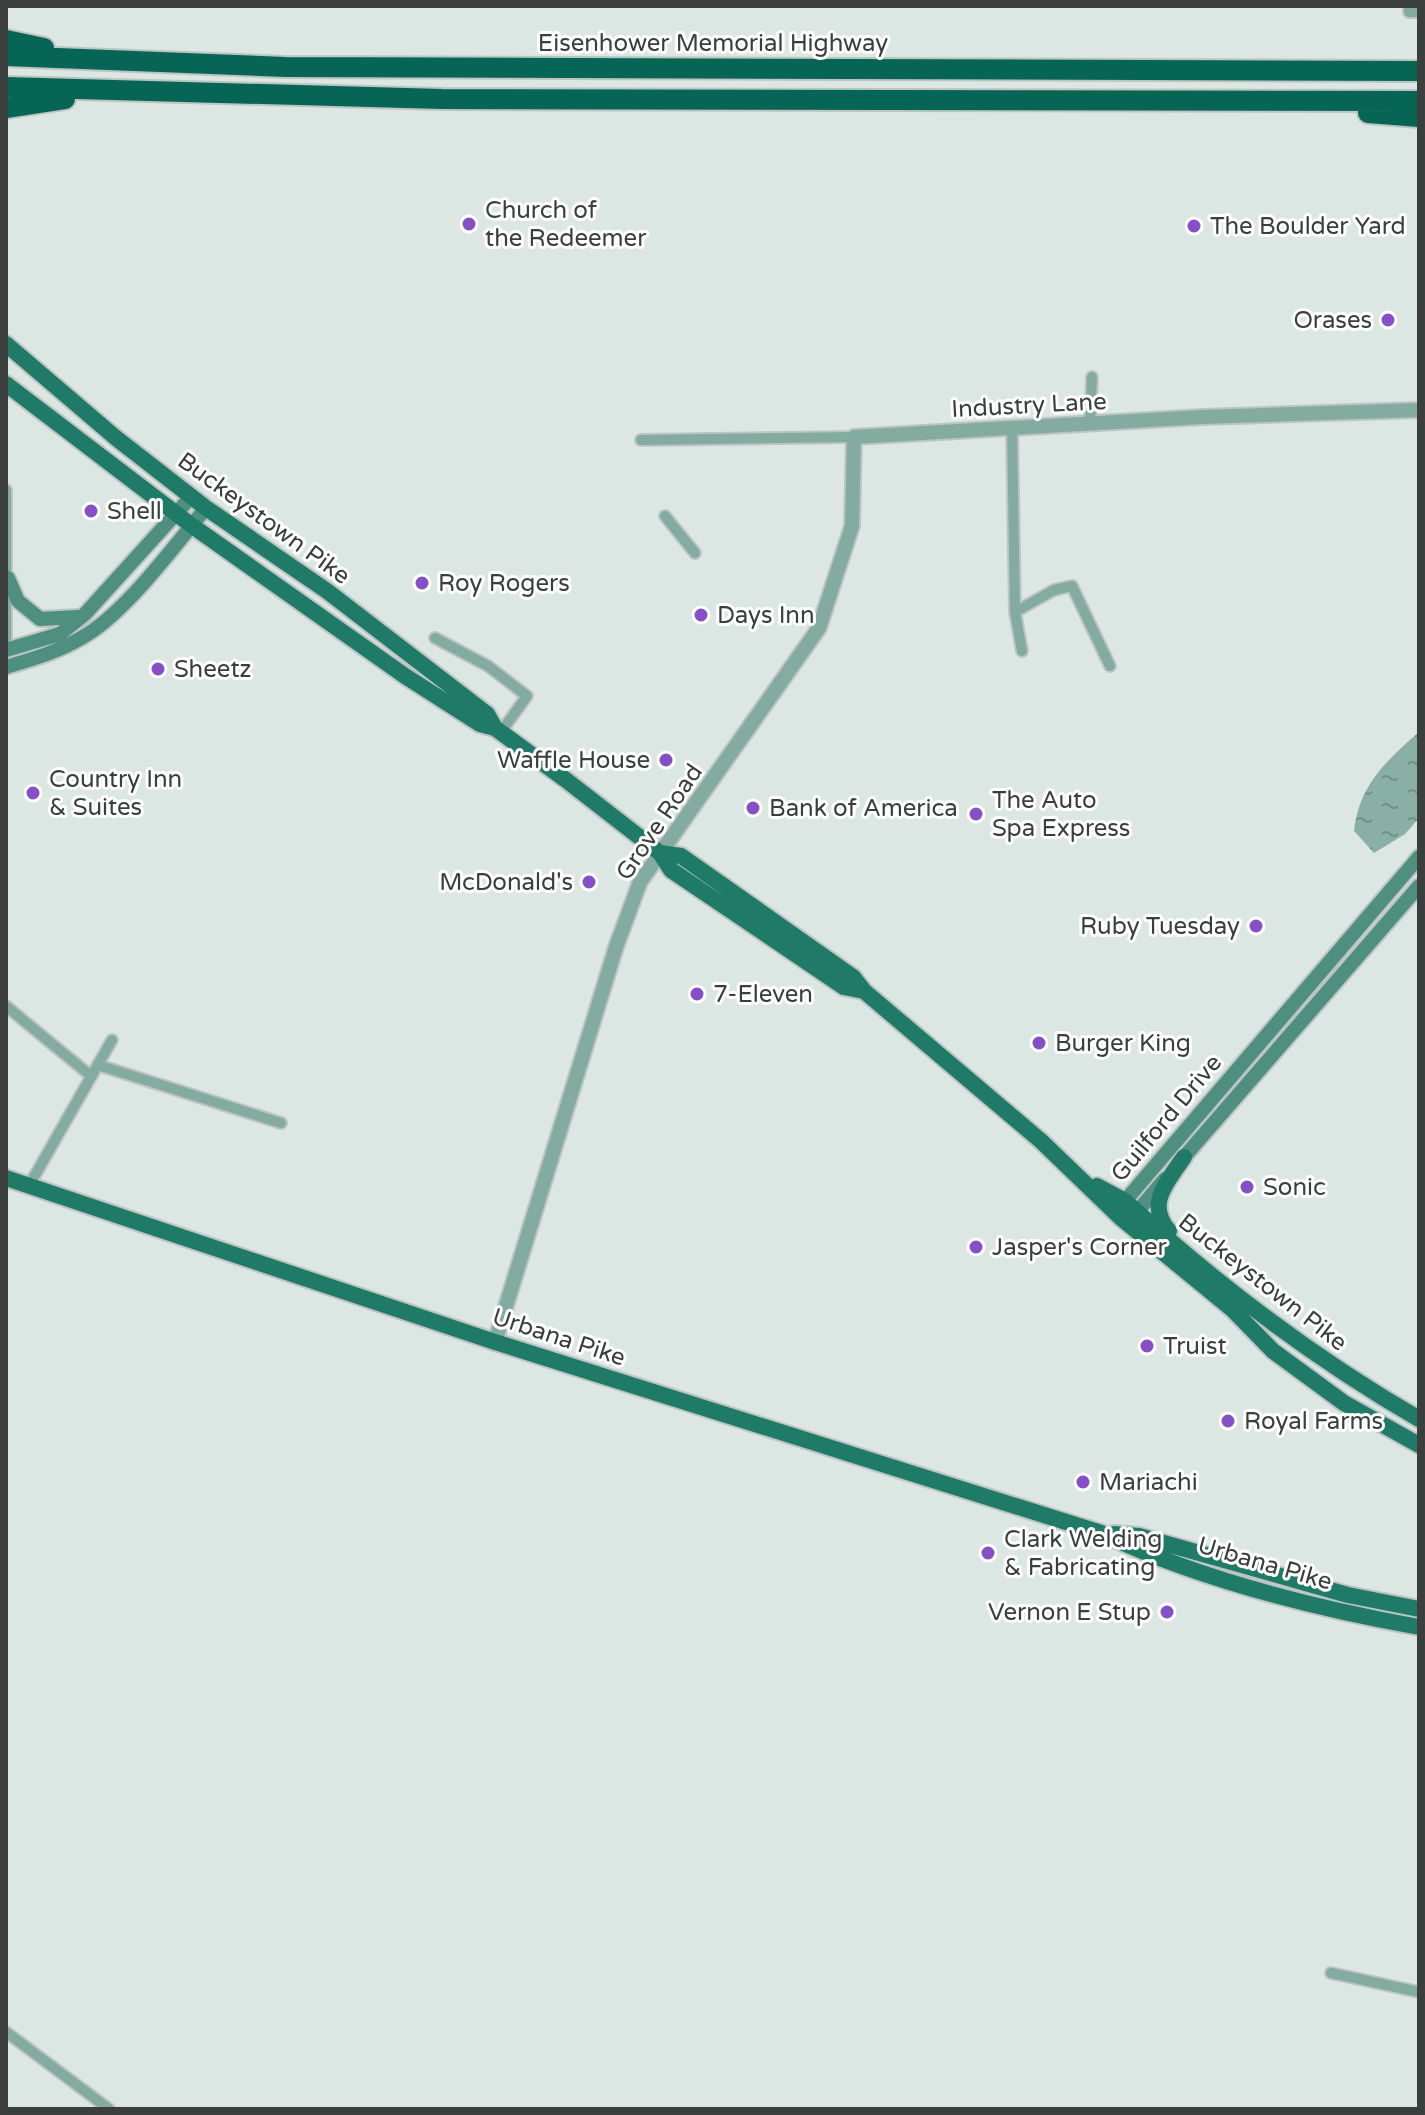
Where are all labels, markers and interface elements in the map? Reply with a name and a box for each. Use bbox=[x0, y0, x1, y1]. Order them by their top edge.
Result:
street label: Eisenhower Memorial Highway bbox=[538, 29, 888, 58]
place label: Church of the Redeemer bbox=[485, 196, 647, 253]
place label: The Boulder Yard bbox=[1210, 212, 1406, 241]
marker: Church of the Redeemer bbox=[460, 215, 478, 233]
marker: The Boulder Yard bbox=[1185, 217, 1203, 235]
place label: Orases bbox=[1293, 306, 1372, 335]
marker: Orases bbox=[1379, 311, 1397, 329]
street label: Industry Lane bbox=[951, 387, 1107, 424]
street label: Buckeystown Pike bbox=[172, 446, 356, 591]
place label: Shell bbox=[107, 497, 162, 526]
marker: Shell bbox=[82, 502, 100, 520]
place label: Roy Rogers bbox=[438, 569, 570, 598]
marker: Roy Rogers bbox=[413, 574, 431, 592]
place label: Days Inn bbox=[717, 601, 815, 630]
marker: Days Inn bbox=[692, 606, 710, 624]
place label: Sheetz bbox=[174, 655, 252, 684]
marker: Sheetz bbox=[149, 660, 167, 678]
place label: Waffle House bbox=[497, 746, 650, 775]
marker: Waffle House bbox=[657, 751, 675, 769]
street label: Grove Road bbox=[610, 759, 709, 886]
place label: Country Inn & Suites bbox=[49, 765, 182, 822]
marker: Country Inn & Suites bbox=[24, 784, 42, 802]
place label: The Auto Spa Express bbox=[992, 786, 1130, 843]
place label: Bank of America bbox=[769, 794, 958, 823]
marker: Bank of America bbox=[744, 799, 762, 817]
marker: The Auto Spa Express bbox=[967, 805, 985, 823]
place label: McDonald's bbox=[439, 868, 573, 897]
marker: McDonald's bbox=[580, 873, 598, 891]
place label: Ruby Tuesday bbox=[1080, 912, 1240, 941]
marker: Ruby Tuesday bbox=[1247, 917, 1265, 935]
place label: 7-Eleven bbox=[713, 980, 813, 1009]
marker: 7-Eleven bbox=[688, 985, 706, 1003]
place label: Burger King bbox=[1055, 1029, 1191, 1058]
marker: Burger King bbox=[1030, 1034, 1048, 1052]
street label: Guilford Drive bbox=[1105, 1049, 1228, 1188]
place label: Sonic bbox=[1263, 1173, 1326, 1202]
marker: Sonic bbox=[1238, 1178, 1256, 1196]
street label: Buckeystown Pike bbox=[1173, 1208, 1353, 1357]
place label: Jasper's Corner bbox=[992, 1233, 1167, 1262]
marker: Jasper's Corner bbox=[967, 1238, 985, 1256]
street label: Urbana Pike bbox=[489, 1302, 629, 1373]
place label: Truist bbox=[1163, 1332, 1227, 1361]
marker: Truist bbox=[1138, 1337, 1156, 1355]
place label: Royal Farms bbox=[1244, 1407, 1383, 1436]
marker: Royal Farms bbox=[1219, 1412, 1237, 1430]
place label: Mariachi bbox=[1099, 1468, 1198, 1497]
marker: Mariachi bbox=[1074, 1473, 1092, 1491]
place label: Clark Welding & Fabricating bbox=[1004, 1525, 1162, 1582]
street label: Urbana Pike bbox=[1194, 1530, 1335, 1596]
marker: Clark Welding & Fabricating bbox=[979, 1544, 997, 1562]
place label: Vernon E Stup bbox=[988, 1598, 1151, 1627]
marker: Vernon E Stup bbox=[1158, 1603, 1176, 1621]

